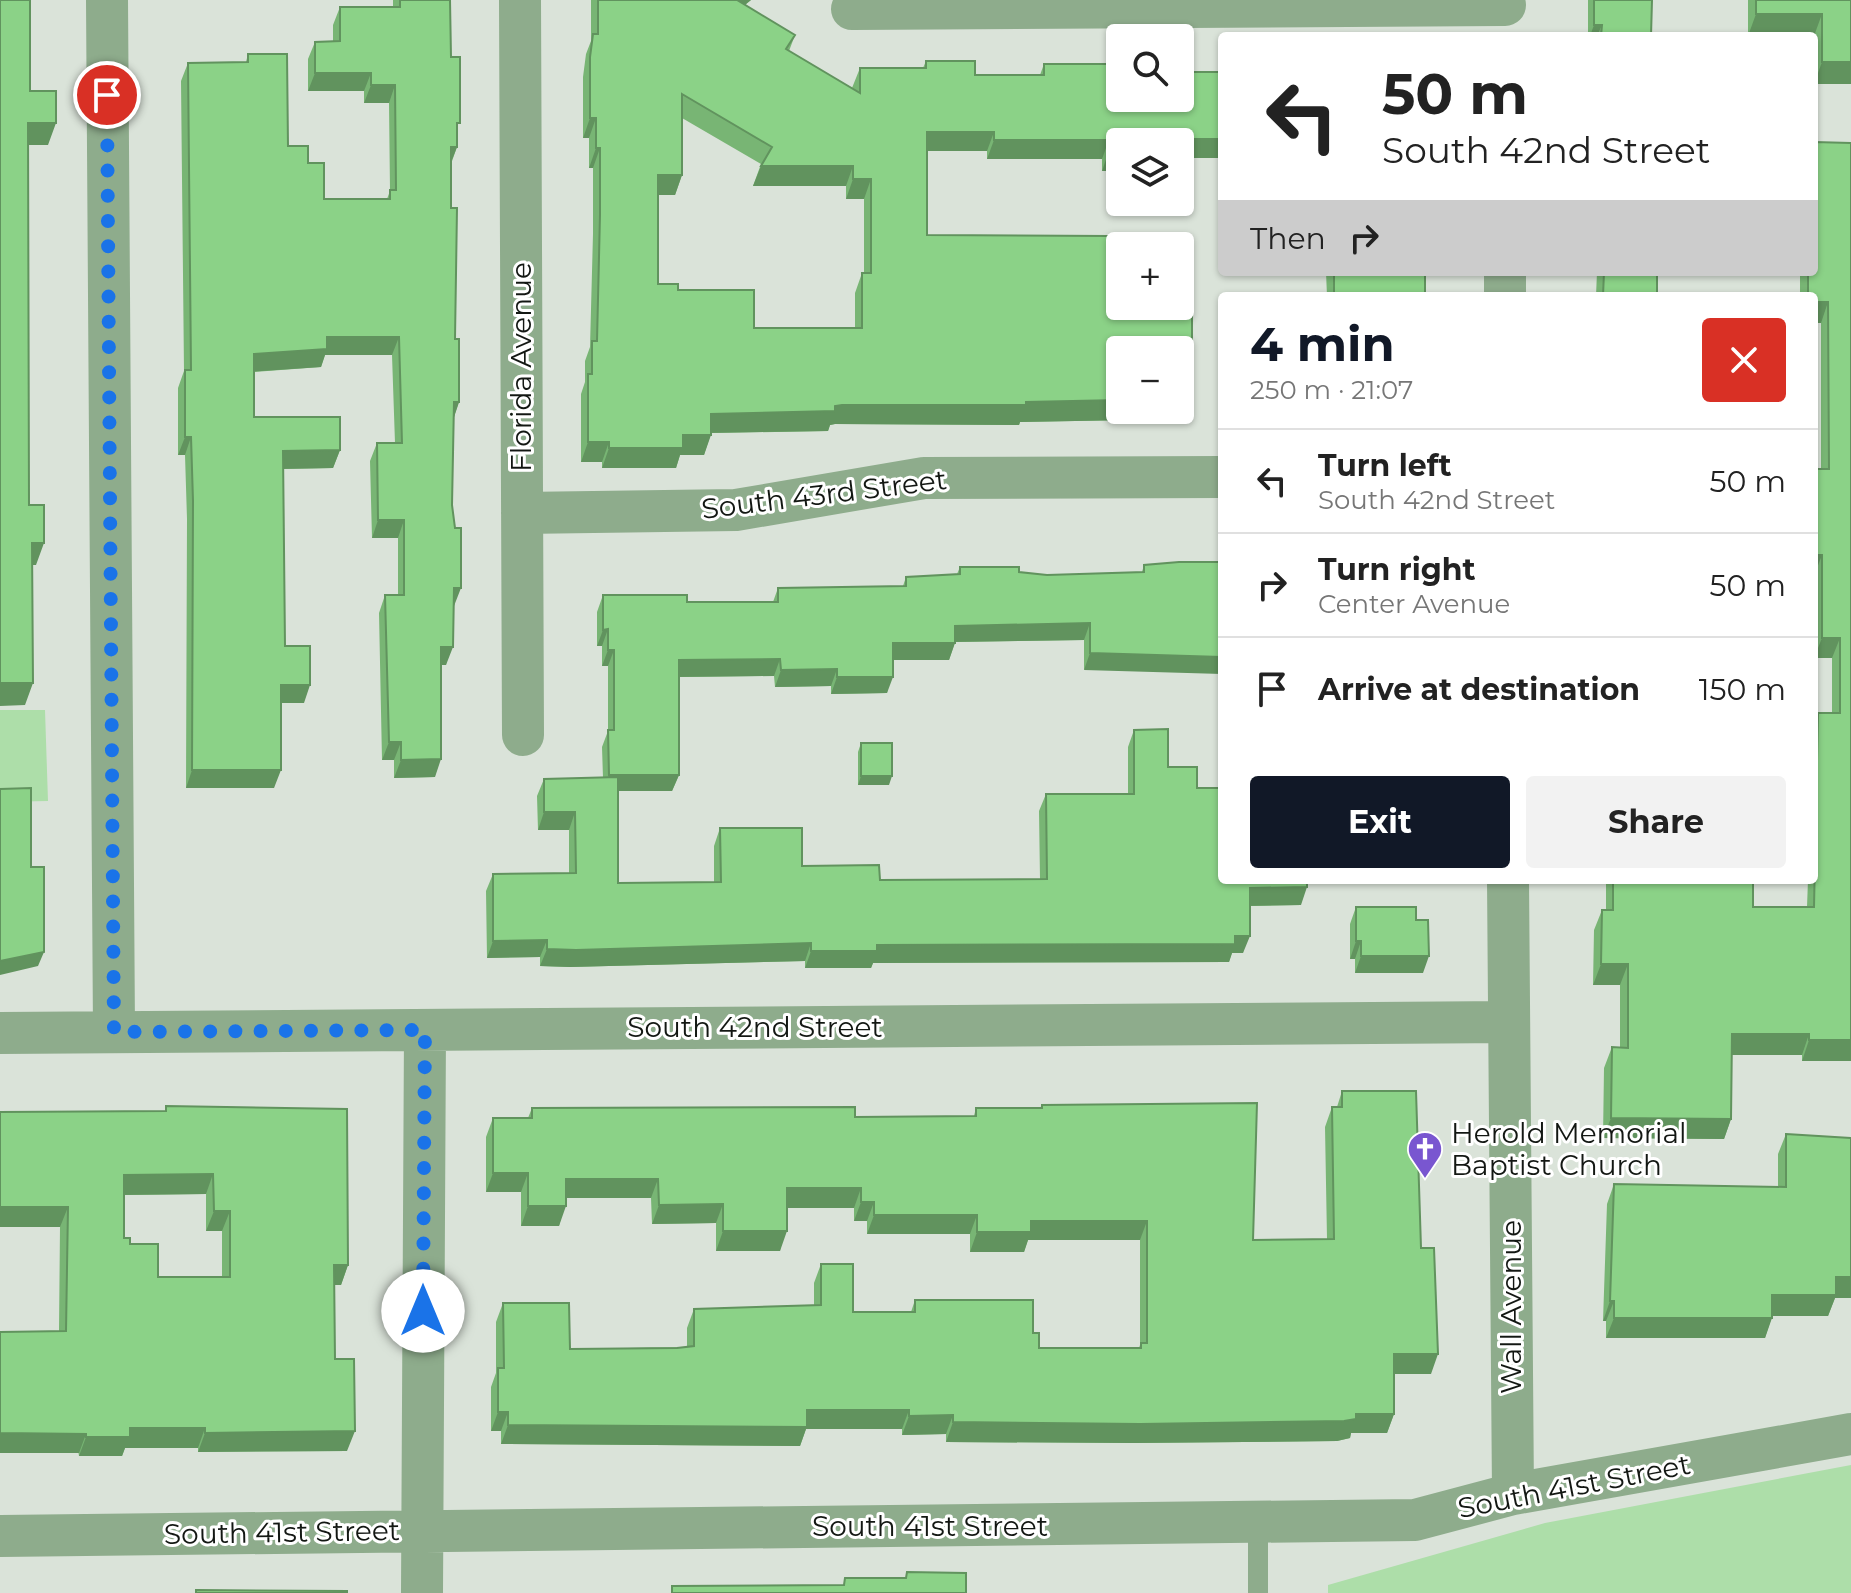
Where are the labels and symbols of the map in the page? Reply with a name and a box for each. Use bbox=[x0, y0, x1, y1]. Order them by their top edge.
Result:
pin bbox=[73, 61, 141, 129]
street label: Florida Avenue bbox=[504, 262, 538, 472]
street label: South 43rd Street bbox=[699, 462, 949, 526]
street label: South 42nd Street bbox=[627, 1010, 883, 1044]
place label: Herold Memorial Baptist Church bbox=[1451, 1116, 1686, 1182]
church icon: Herold Memorial Baptist Church bbox=[1406, 1130, 1444, 1180]
street label: Wall Avenue bbox=[1494, 1220, 1528, 1394]
position arrow bbox=[381, 1269, 465, 1353]
street label: South 41st Street bbox=[1455, 1447, 1693, 1525]
street label: South 41st Street bbox=[812, 1509, 1048, 1543]
street label: South 41st Street bbox=[164, 1513, 400, 1551]

